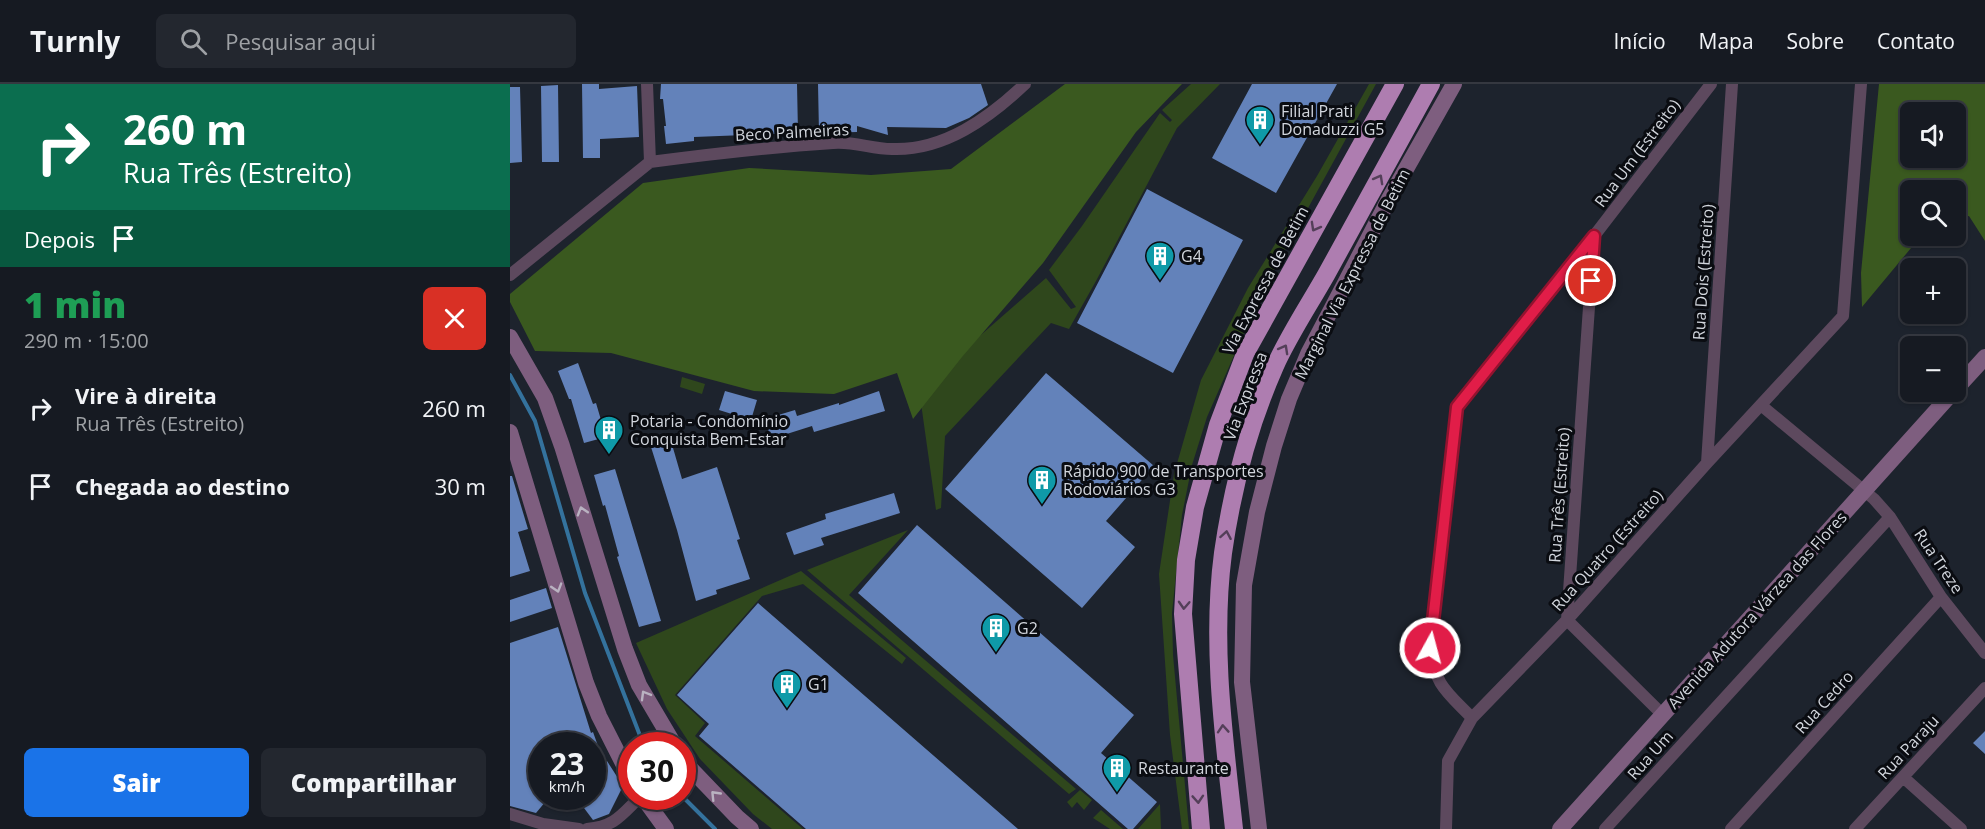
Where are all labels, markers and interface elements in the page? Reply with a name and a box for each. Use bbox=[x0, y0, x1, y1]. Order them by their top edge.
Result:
search box bbox=[156, 14, 576, 68]
text: Turnly bbox=[30, 22, 120, 60]
icon: search bbox=[177, 25, 210, 58]
text: Pesquisar aqui bbox=[225, 26, 376, 56]
text: Início bbox=[1613, 27, 1666, 55]
text: Mapa bbox=[1699, 27, 1754, 55]
text: Sobre bbox=[1787, 27, 1844, 55]
text: Contato bbox=[1877, 27, 1955, 55]
street label: Rua Um (Estreito) bbox=[1589, 94, 1685, 212]
text: 260 m bbox=[123, 100, 247, 157]
place label: Filial Prati Donaduzzi G5 bbox=[1281, 100, 1385, 140]
map controls bbox=[1900, 102, 1966, 402]
button: sound bbox=[1900, 102, 1966, 168]
building icon: Filial Prati Donaduzzi G5 bbox=[1244, 104, 1276, 146]
icon: right bbox=[24, 108, 102, 186]
street label: Beco Palmeiras bbox=[734, 118, 850, 146]
text: Rua Três (Estreito) bbox=[123, 154, 352, 191]
street label: Marginal Via Expressa de Betim bbox=[1289, 165, 1415, 383]
one-way arrow bbox=[1372, 174, 1383, 185]
button: search bbox=[1900, 180, 1966, 246]
street label: Via Expressa de Betim bbox=[1217, 202, 1313, 358]
street label: Rua Dois (Estreito) bbox=[1687, 203, 1719, 341]
one-way arrow bbox=[1311, 221, 1322, 231]
icon: arrive bbox=[107, 222, 140, 255]
text: Depois bbox=[24, 224, 95, 254]
building icon: G4 bbox=[1144, 240, 1176, 282]
place label: G4 bbox=[1181, 245, 1202, 267]
pin bbox=[1565, 255, 1616, 306]
button: + bbox=[1900, 258, 1966, 324]
icon: arrive bbox=[1574, 264, 1607, 297]
text: 1 min bbox=[24, 280, 126, 329]
button: close bbox=[423, 287, 486, 350]
text: 290 m · 15:00 bbox=[24, 327, 149, 354]
button: − bbox=[1900, 336, 1966, 402]
one-way arrow bbox=[1277, 345, 1288, 356]
street label: Via Expressa bbox=[1218, 348, 1272, 444]
text: Vire à direita bbox=[75, 380, 217, 410]
icon: right bbox=[24, 392, 57, 425]
text: 260 m bbox=[422, 393, 486, 423]
text: Rua Três (Estreito) bbox=[75, 410, 244, 437]
place label: Potaria - Condomínio Conquista Bem-Estar bbox=[630, 410, 788, 450]
building icon: Potaria - Condomínio Conquista Bem-Estar bbox=[593, 414, 625, 456]
street label: Rua Três (Estreito) bbox=[1543, 426, 1575, 563]
place label: Rápido 900 de Transportes Rodoviários G3 bbox=[1063, 460, 1264, 500]
building icon: Rápido 900 de Transportes Rodoviários G3 bbox=[1026, 464, 1058, 506]
icon: arrive bbox=[24, 470, 57, 503]
text: Chegada ao destino bbox=[75, 471, 290, 501]
text: 30 m bbox=[435, 471, 486, 501]
street label: Rua Quatro (Estreito) bbox=[1546, 484, 1668, 615]
one-way arrow bbox=[577, 506, 590, 517]
street label: Avenida Adutora Várzea das Flores bbox=[1662, 507, 1852, 713]
street label: Rua Treze bbox=[1909, 524, 1969, 598]
one-way arrow bbox=[1220, 530, 1232, 539]
one-way arrow bbox=[550, 582, 562, 593]
one-way arrow bbox=[1177, 600, 1190, 609]
building icon: G2 bbox=[980, 612, 1012, 654]
position arrow bbox=[1398, 616, 1462, 680]
place label: G2 bbox=[1017, 617, 1038, 639]
street label: Rua Cedro bbox=[1790, 666, 1858, 738]
building icon: G1 bbox=[771, 668, 803, 710]
place label: G1 bbox=[808, 673, 829, 695]
one-way arrow bbox=[641, 691, 652, 701]
street label: Rua Paraju bbox=[1872, 710, 1944, 784]
one-way arrow bbox=[1217, 724, 1230, 733]
street label: Rua Um bbox=[1622, 726, 1678, 784]
speed limit sign: 30 bbox=[618, 732, 696, 810]
text: 23 bbox=[550, 743, 584, 784]
button: Sair bbox=[24, 748, 249, 817]
button: Compartilhar bbox=[261, 748, 486, 817]
building icon: Restaurante bbox=[1101, 752, 1133, 794]
place label: Restaurante bbox=[1138, 757, 1229, 779]
text: km/h bbox=[549, 776, 585, 796]
one-way arrow bbox=[711, 791, 722, 801]
one-way arrow bbox=[1191, 795, 1204, 804]

